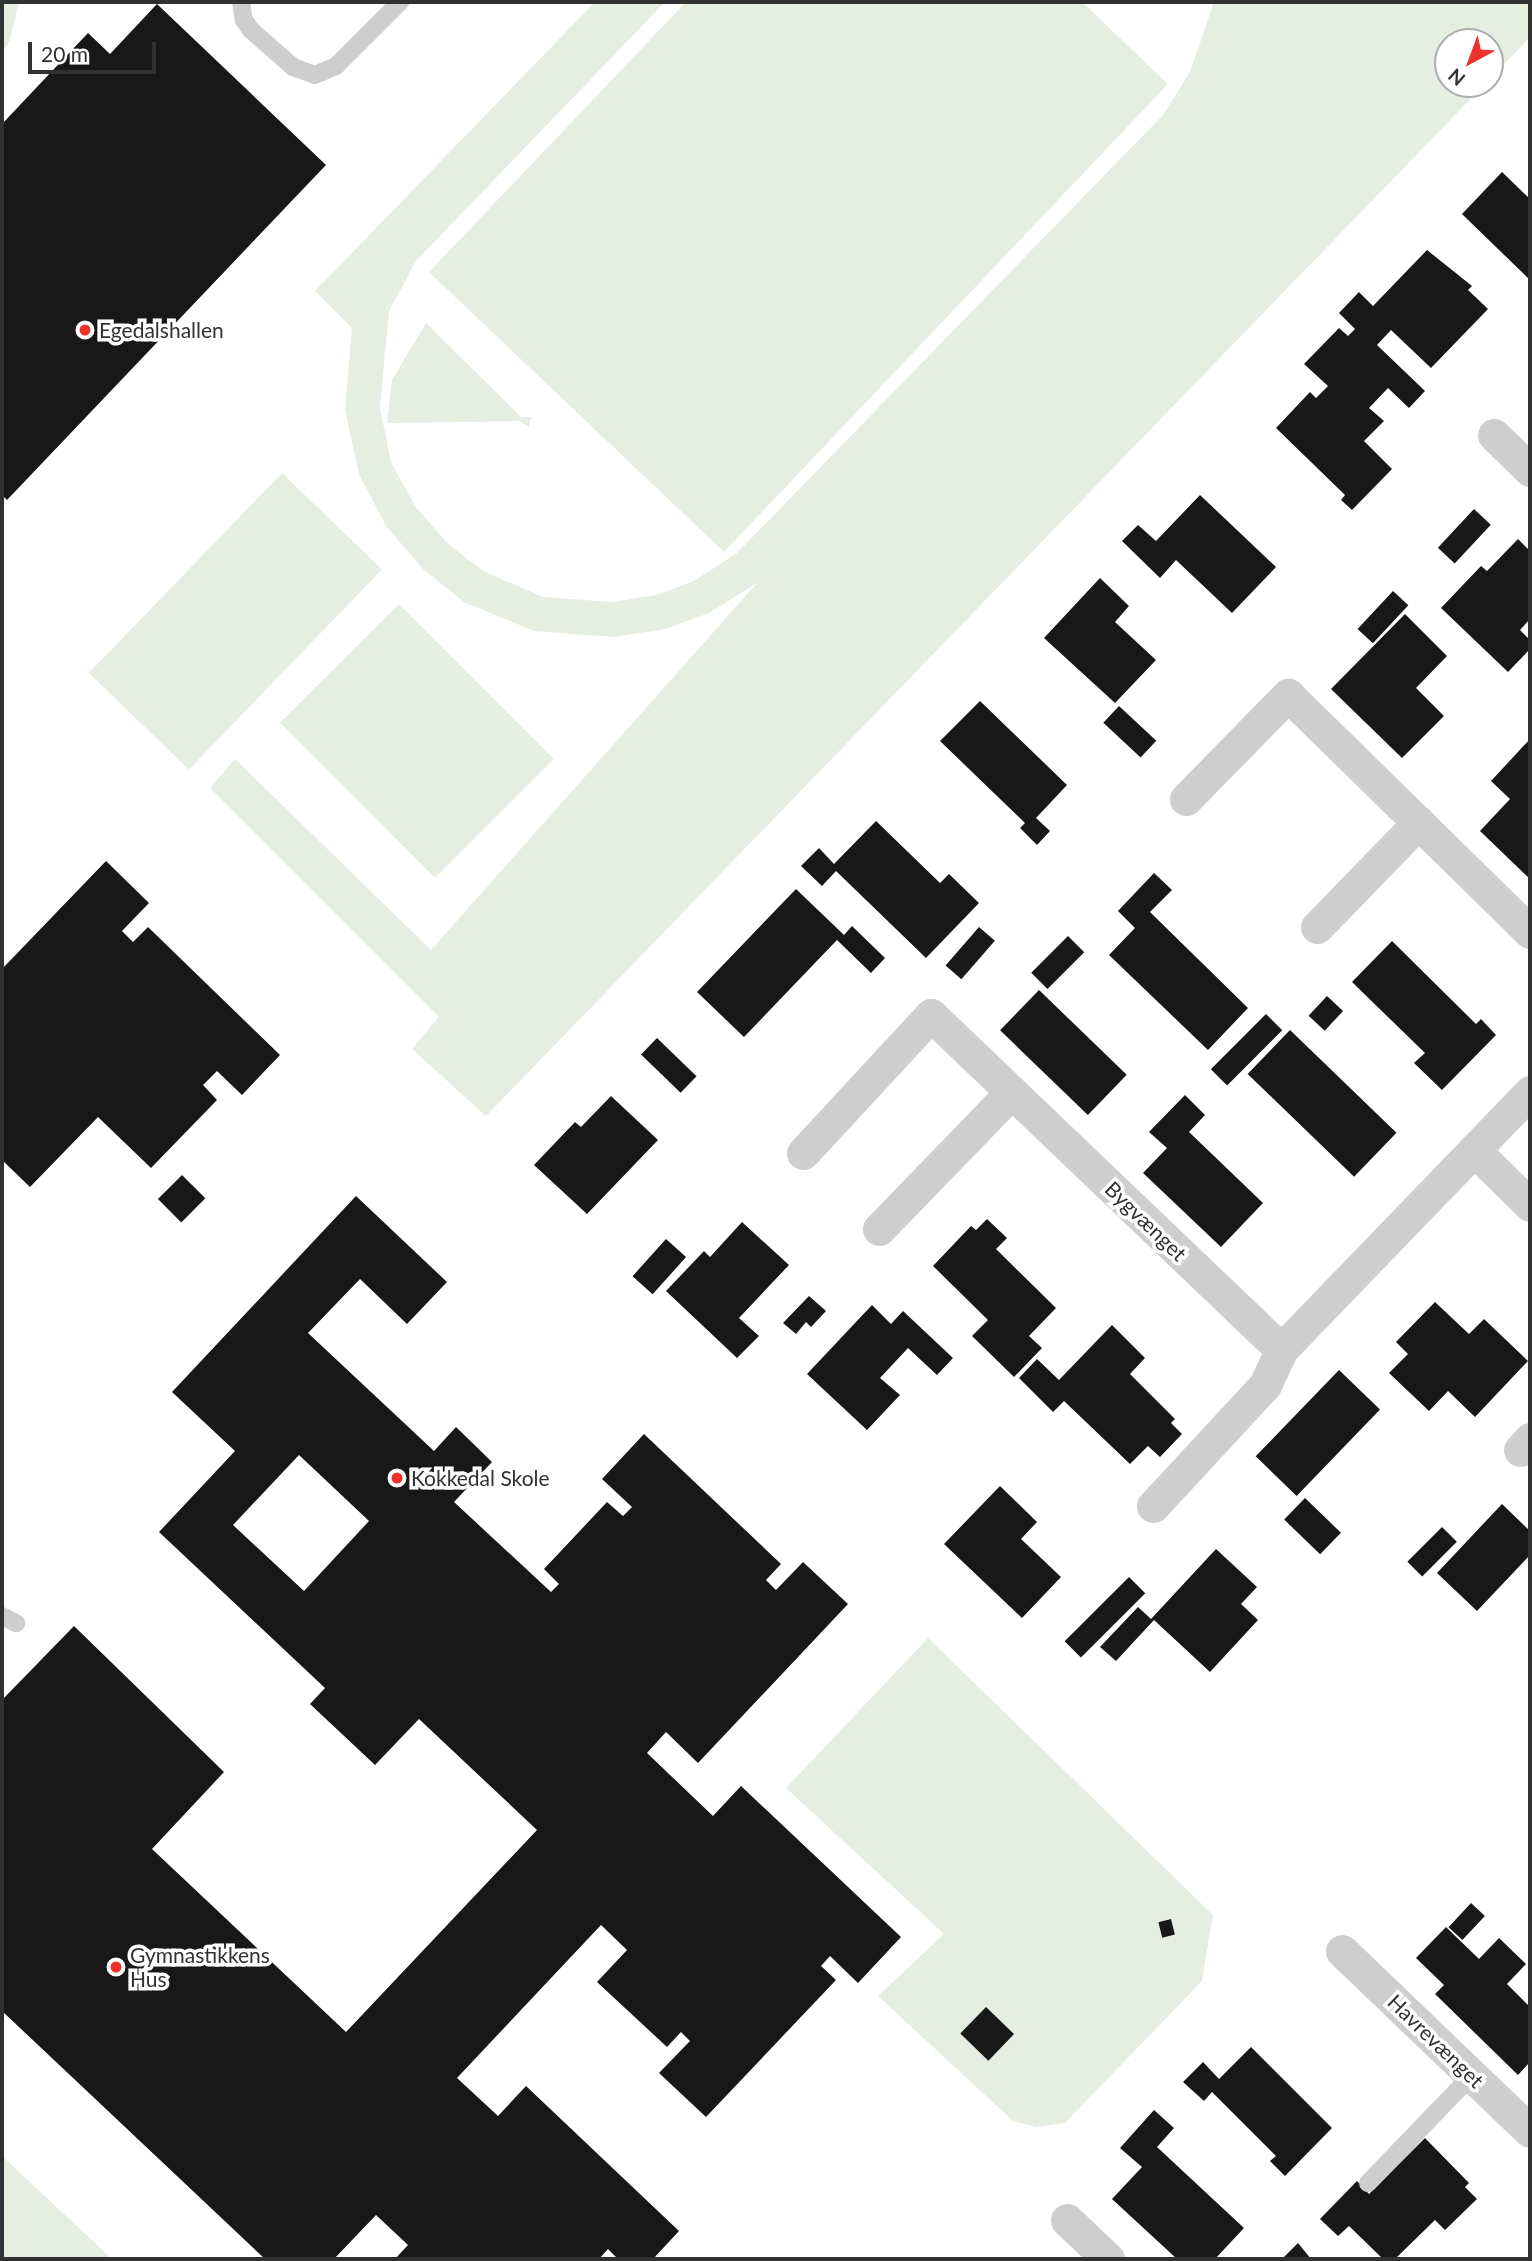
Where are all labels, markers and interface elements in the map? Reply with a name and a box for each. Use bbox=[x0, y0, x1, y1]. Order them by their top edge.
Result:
scale bar bbox=[32, 28, 159, 72]
north arrow bbox=[1434, 28, 1504, 98]
text: 20 m bbox=[41, 41, 88, 66]
text: N bbox=[1443, 64, 1469, 91]
place label: Egedalshallen bbox=[99, 317, 224, 343]
marker: Egedalshallen bbox=[77, 322, 93, 338]
street label: Bygvænget bbox=[1100, 1176, 1192, 1266]
place label: Kokkedal Skole bbox=[411, 1465, 550, 1491]
marker: Kokkedal Skole bbox=[389, 1470, 405, 1486]
place label: Gymnastikkens Hus bbox=[130, 1942, 270, 1992]
marker: Gymnastikkens Hus bbox=[108, 1959, 124, 1975]
street label: Havrevænget bbox=[1383, 1989, 1489, 2093]

